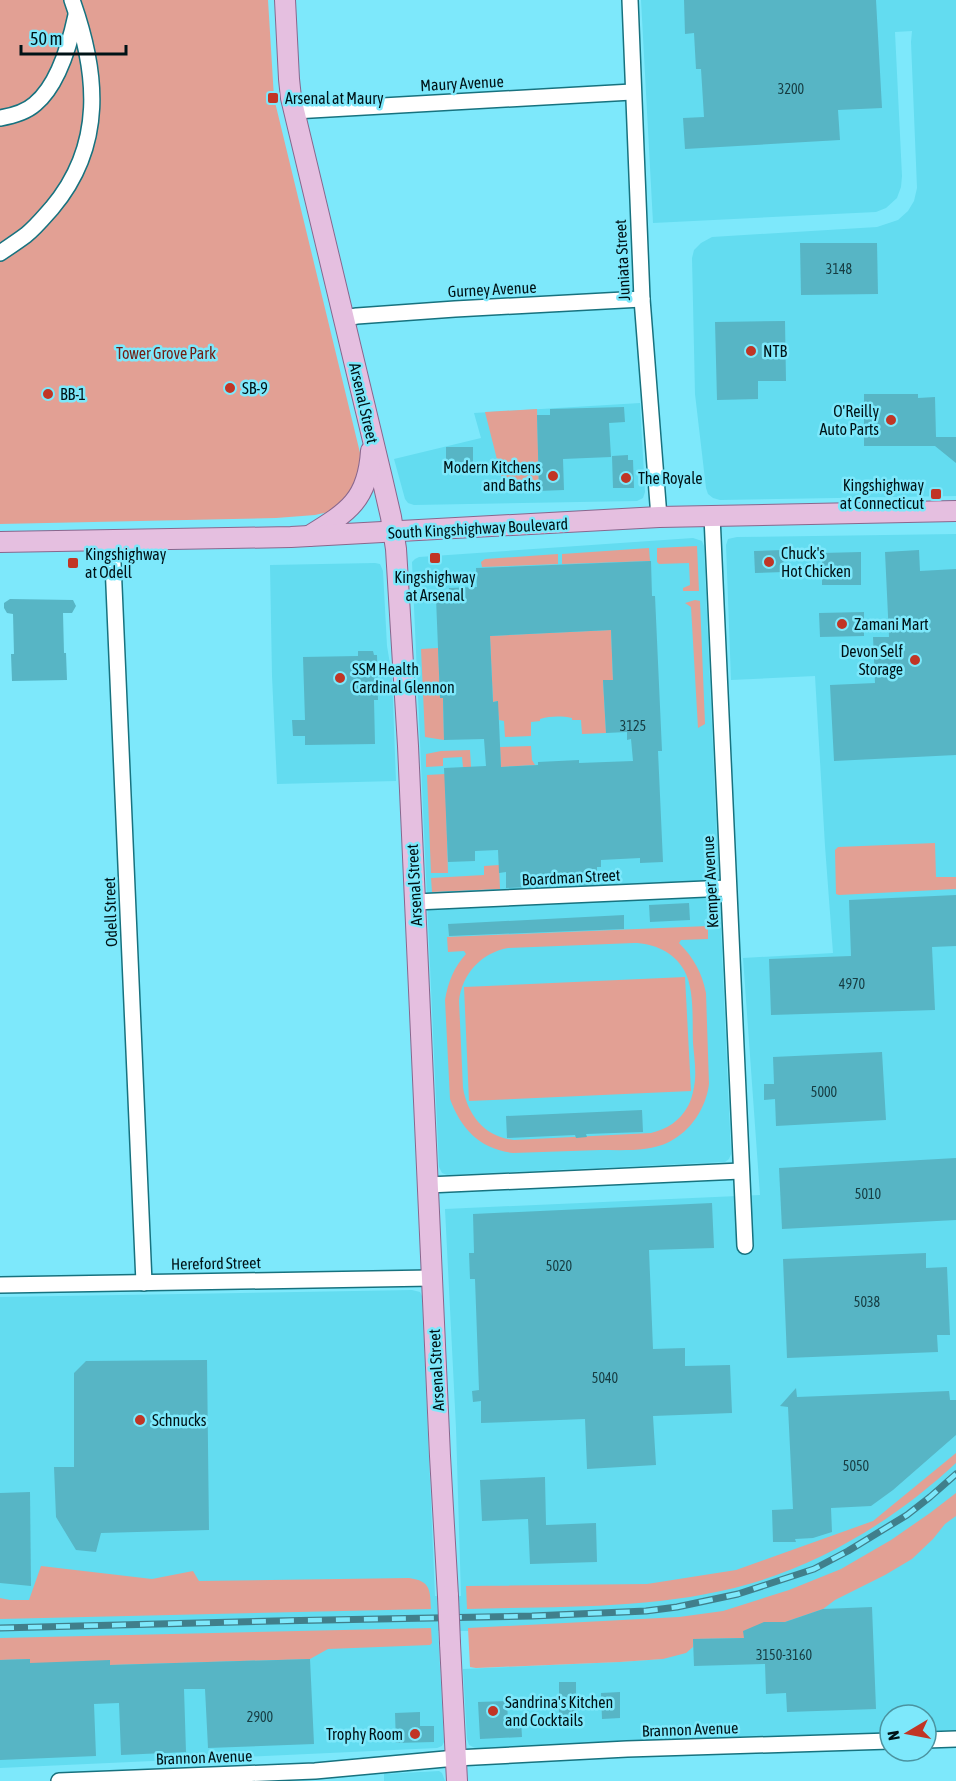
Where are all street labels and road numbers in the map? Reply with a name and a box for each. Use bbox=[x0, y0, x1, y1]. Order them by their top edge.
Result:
street label: Maury Avenue bbox=[420, 72, 504, 95]
street label: Juniata Street bbox=[611, 219, 633, 301]
street label: Gurney Avenue bbox=[447, 278, 537, 301]
street label: Arsenal Street bbox=[346, 361, 382, 445]
street label: South Kingshighway Boulevard bbox=[388, 514, 569, 543]
street label: Kemper Avenue bbox=[699, 835, 722, 929]
street label: Arsenal Street bbox=[403, 843, 425, 927]
street label: Boardman Street bbox=[521, 865, 621, 889]
street label: Odell Street bbox=[100, 876, 120, 947]
street label: Hereford Street bbox=[171, 1253, 262, 1273]
street label: Arsenal Street bbox=[425, 1328, 447, 1412]
street label: Brannon Avenue bbox=[641, 1718, 739, 1740]
street label: Brannon Avenue bbox=[155, 1746, 253, 1768]

